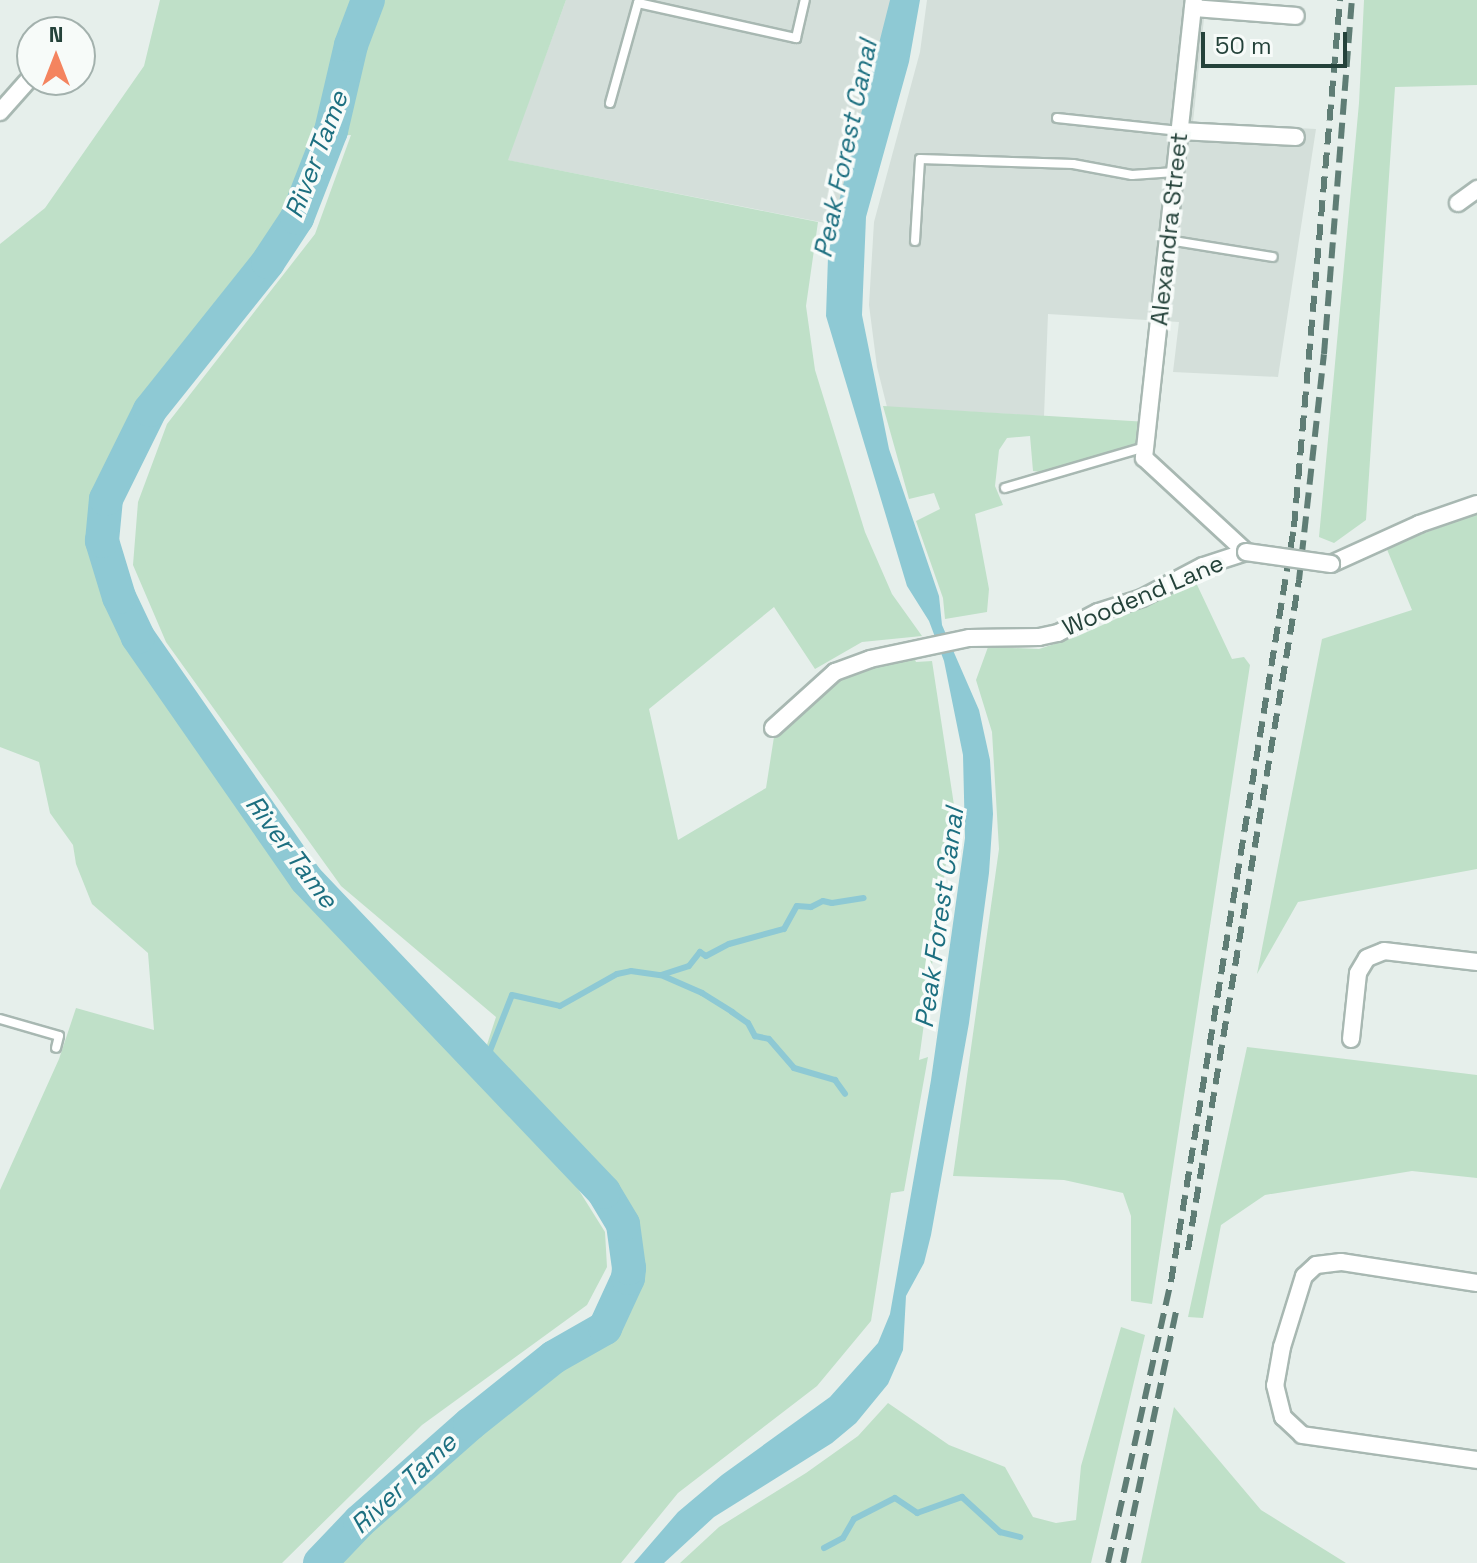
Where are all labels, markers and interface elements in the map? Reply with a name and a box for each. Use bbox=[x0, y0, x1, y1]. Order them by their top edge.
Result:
north arrow bbox=[16, 16, 96, 96]
scale bar bbox=[1205, 16, 1351, 66]
text: N bbox=[49, 20, 63, 48]
text: 50 m bbox=[1215, 30, 1272, 61]
water label: Peak Forest Canal bbox=[808, 37, 884, 261]
water label: River Tame bbox=[278, 87, 356, 223]
street label: Alexandra Street bbox=[1145, 131, 1193, 327]
street label: Woodend Lane bbox=[1058, 548, 1228, 642]
water label: River Tame bbox=[238, 789, 344, 915]
water label: Peak Forest Canal bbox=[909, 806, 971, 1030]
water label: River Tame bbox=[344, 1427, 464, 1541]

